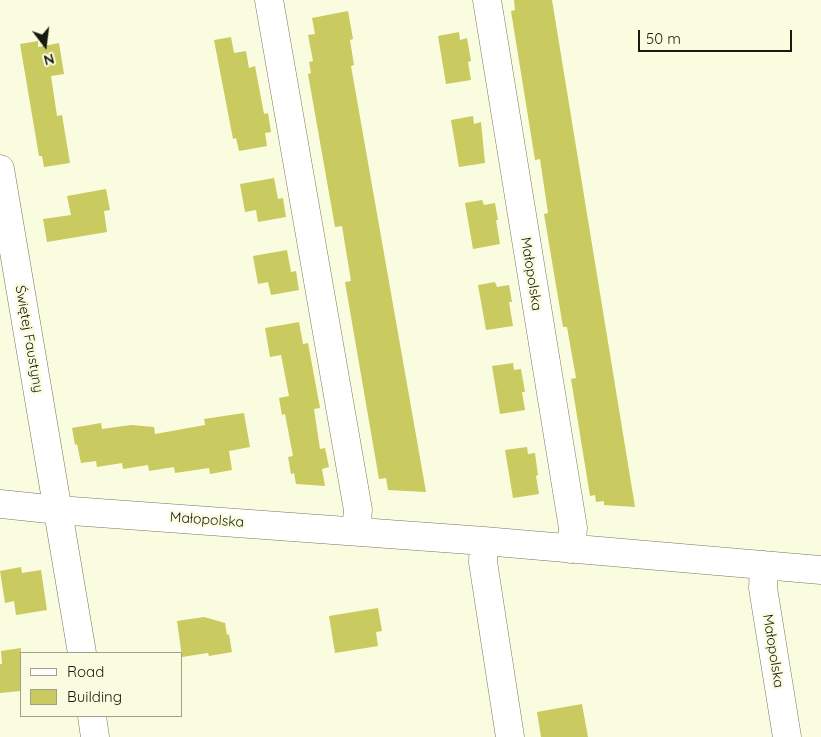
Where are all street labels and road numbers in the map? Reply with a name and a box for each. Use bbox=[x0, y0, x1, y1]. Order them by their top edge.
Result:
street label: Małopolska bbox=[517, 236, 545, 312]
street label: Świętej Faustyny bbox=[11, 284, 47, 394]
street label: Małopolska bbox=[169, 509, 245, 531]
street label: Małopolska bbox=[759, 613, 787, 689]

